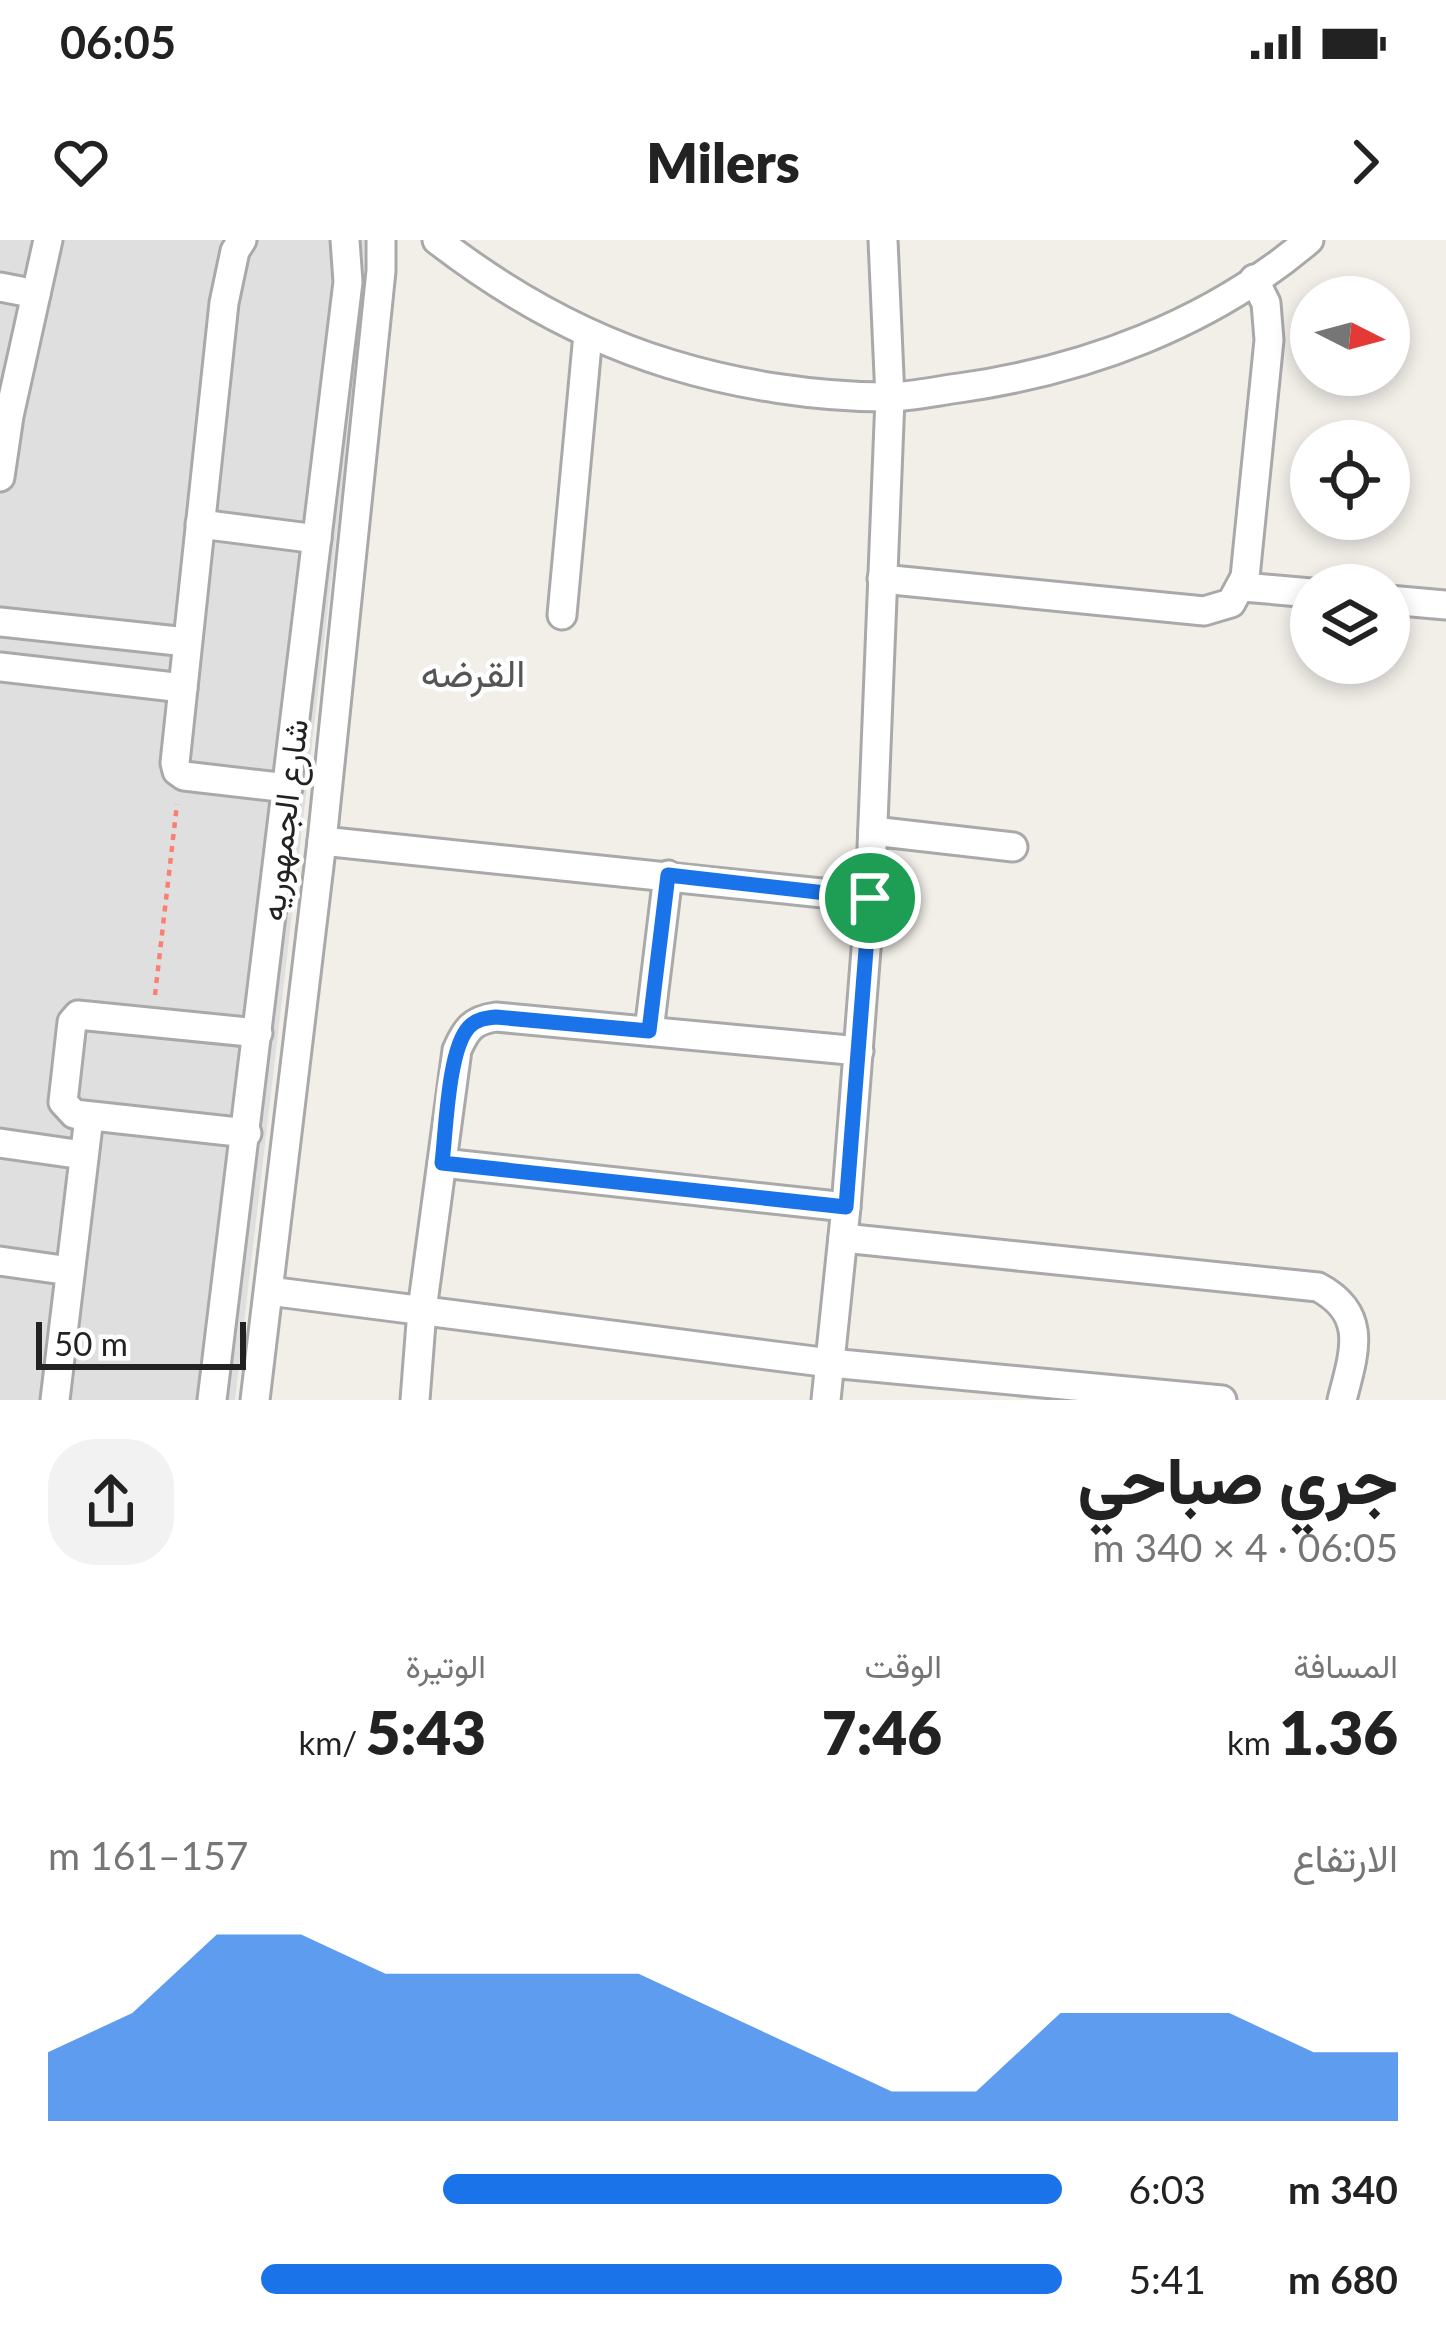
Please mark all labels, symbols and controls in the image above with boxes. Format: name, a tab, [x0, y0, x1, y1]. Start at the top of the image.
text: 06:05	[60, 15, 176, 69]
icon: heart	[48, 129, 114, 195]
icon: forward	[1332, 129, 1398, 195]
text: Milers	[646, 130, 800, 195]
north arrow	[1290, 276, 1410, 396]
map controls	[1290, 276, 1410, 684]
button: locate	[1290, 420, 1410, 540]
button: layers	[1290, 564, 1410, 684]
district label: القرضه	[421, 649, 525, 698]
street label: شارع الجمهوريه	[251, 717, 319, 924]
pin	[819, 847, 921, 949]
icon: arrive	[837, 865, 903, 931]
scale bar	[36, 1316, 246, 1369]
text: 50 m	[54, 1323, 128, 1363]
button: share	[48, 1439, 174, 1565]
text: جري صباحي	[1078, 1439, 1398, 1518]
text: 06:05 · 4 × 340 m	[1093, 1524, 1398, 1570]
text: الوتيرة	[405, 1645, 486, 1685]
text: الوقت	[864, 1645, 942, 1685]
text: المسافة	[1293, 1645, 1398, 1685]
text: 5:43	[366, 1696, 486, 1768]
text: 7:46	[822, 1696, 942, 1768]
text: 1.36	[1279, 1696, 1398, 1768]
text: /km	[298, 1722, 366, 1762]
text: km	[1227, 1722, 1279, 1762]
text: 157–161 m	[48, 1832, 248, 1878]
text: الارتفاع	[1292, 1834, 1398, 1880]
text: 6:03	[1128, 2166, 1206, 2212]
text: 340 m	[1288, 2166, 1398, 2212]
text: 5:41	[1128, 2256, 1206, 2302]
text: 680 m	[1288, 2256, 1398, 2302]

